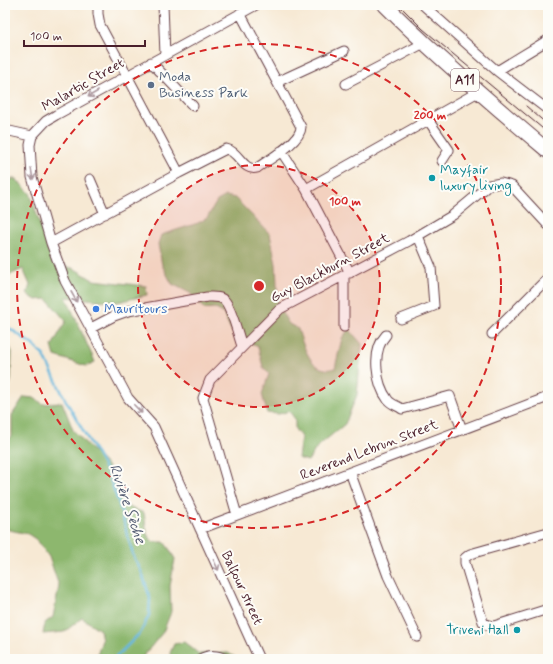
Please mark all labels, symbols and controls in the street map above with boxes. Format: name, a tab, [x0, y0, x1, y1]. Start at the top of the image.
scale bar	[24, 22, 145, 48]
text: 100 m	[30, 29, 62, 45]
street label: Malartic Street	[38, 54, 128, 116]
place label: Moda Business Park	[159, 68, 248, 102]
road number: A11	[451, 69, 479, 91]
marker: Moda Business Park	[146, 80, 156, 90]
one-way arrow	[87, 91, 99, 99]
text: 200 m	[414, 108, 447, 124]
place label: Mayfair luxury living	[440, 161, 512, 196]
one-way arrow	[28, 168, 36, 181]
marker: Mayfair luxury living	[427, 173, 437, 183]
text: 100 m	[329, 194, 362, 210]
street label: Guy Blackburn Street	[267, 229, 393, 307]
centre of rings	[252, 279, 266, 293]
one-way arrow	[70, 291, 78, 303]
place label: Mauritours	[104, 300, 167, 318]
marker: Mauritours	[91, 304, 101, 314]
one-way arrow	[134, 404, 143, 414]
street label: Reverend Lebrun Street	[298, 415, 441, 485]
water label: Rivière Sèche	[104, 461, 150, 547]
street label: Balfour street	[215, 548, 267, 629]
one-way arrow	[213, 558, 220, 570]
place label: Triveni Hall	[446, 621, 509, 639]
marker: Triveni Hall	[512, 625, 522, 635]

